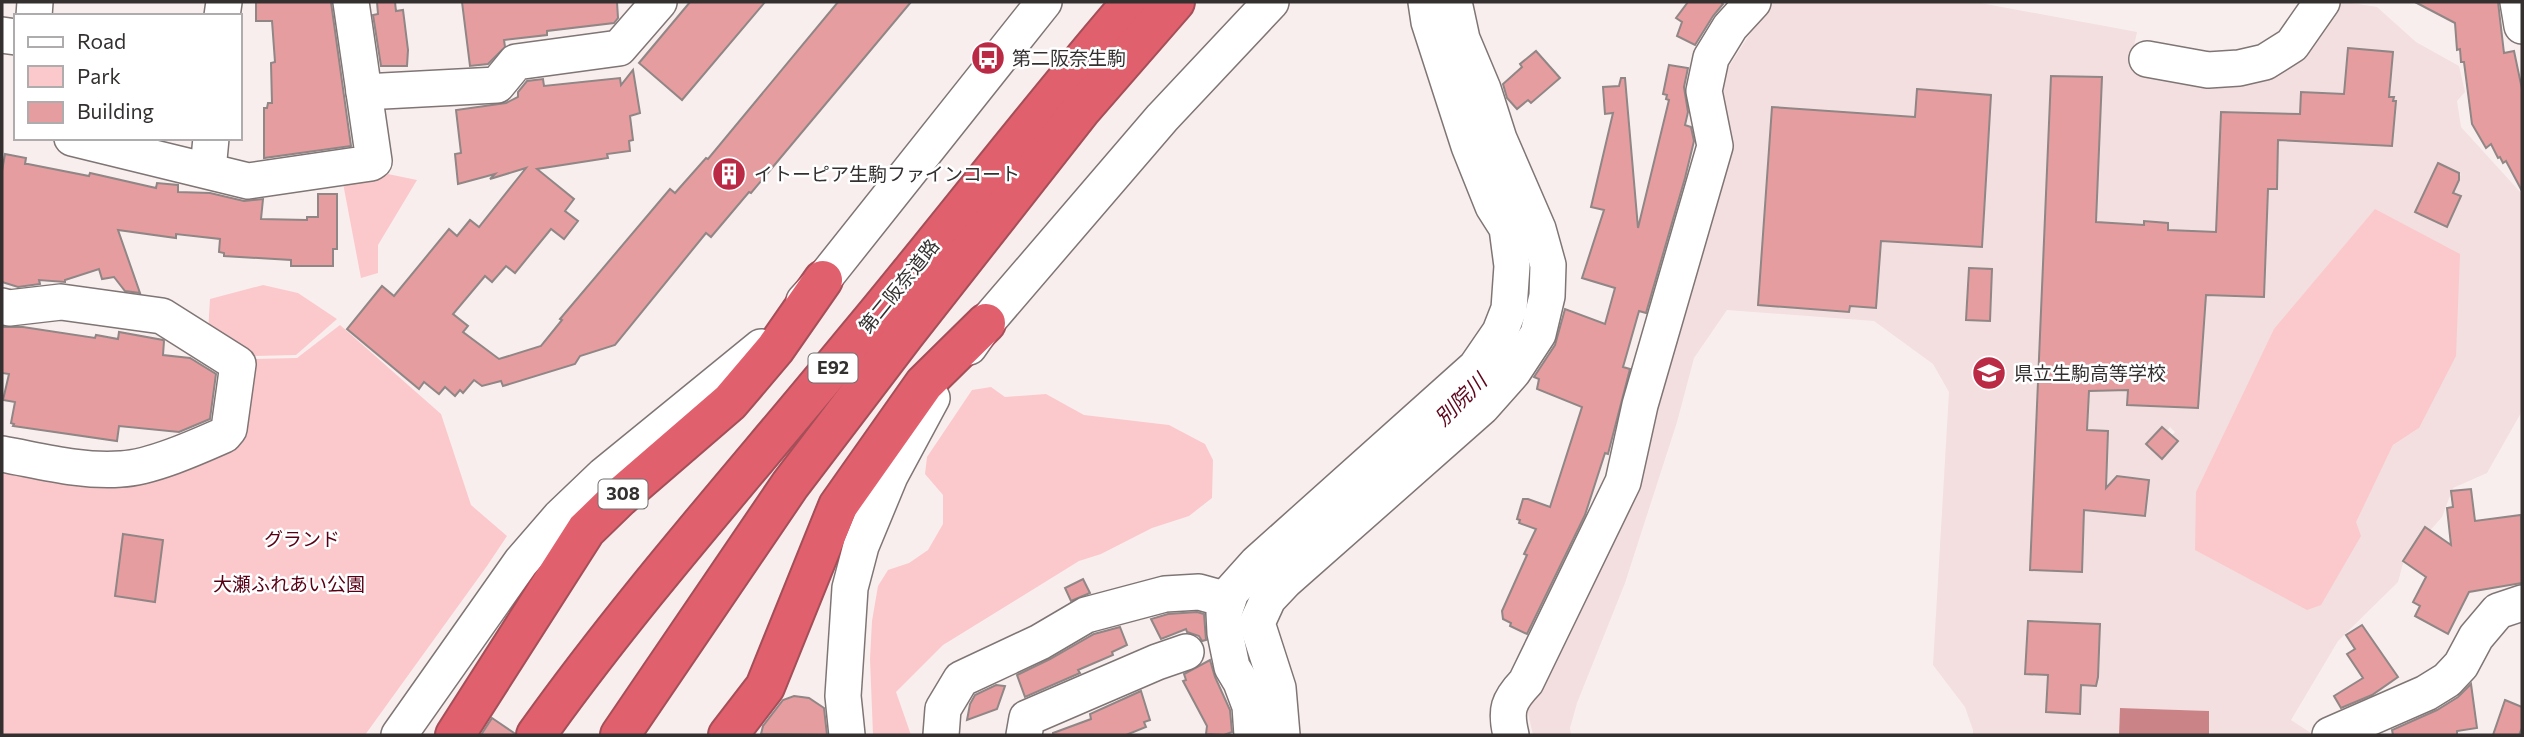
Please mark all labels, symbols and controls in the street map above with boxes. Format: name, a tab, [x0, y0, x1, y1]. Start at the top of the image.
legend	[14, 14, 242, 140]
text: Road	[77, 28, 126, 53]
bus stop icon: 第二阪奈生駒	[969, 39, 1007, 77]
place label: 第二阪奈生駒	[1012, 46, 1126, 69]
text: Park	[77, 63, 121, 88]
text: Building	[77, 98, 154, 123]
building icon: イトーピア生駒ファインコート	[710, 155, 748, 193]
place label: イトーピア生駒ファインコート	[754, 162, 1020, 185]
street label: 第二阪奈道路	[854, 234, 943, 337]
road number: E92	[808, 354, 858, 382]
school or university icon: 県立生駒高等学校	[1970, 354, 2008, 392]
place label: 県立生駒高等学校	[2014, 361, 2166, 384]
water label: 別院川	[1429, 366, 1492, 430]
road number: 308	[598, 480, 648, 508]
park label: グランド	[264, 527, 340, 550]
park label: 大瀬ふれあい公園	[213, 572, 365, 595]

